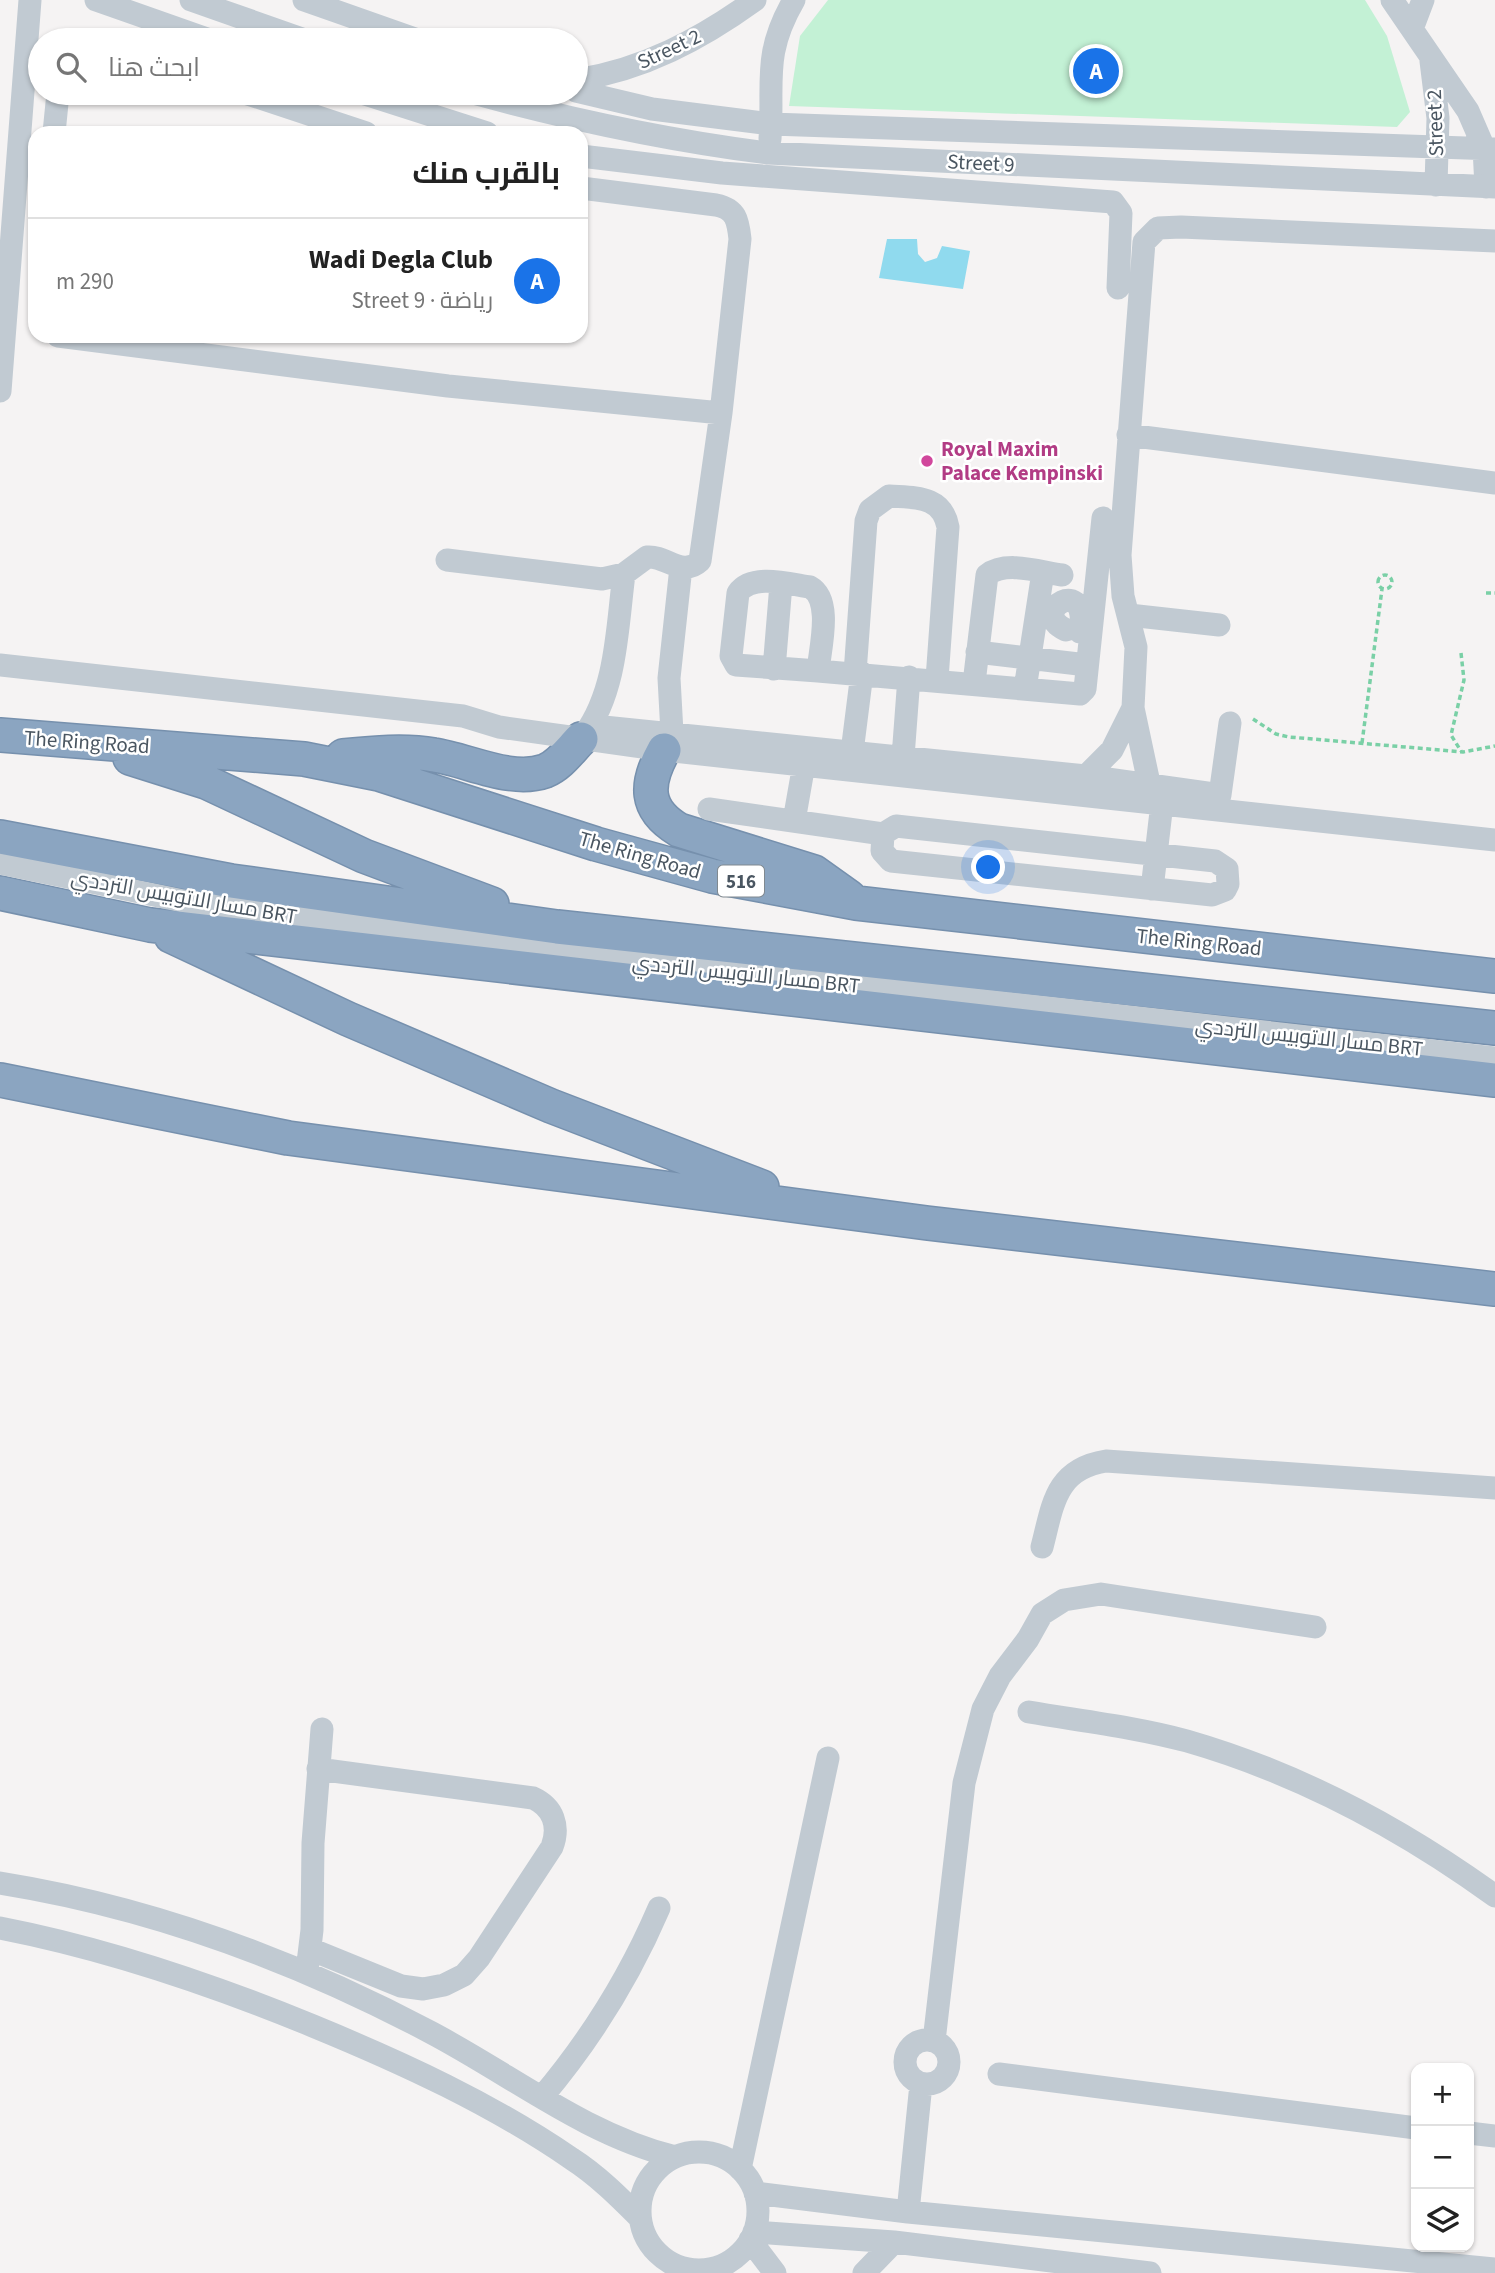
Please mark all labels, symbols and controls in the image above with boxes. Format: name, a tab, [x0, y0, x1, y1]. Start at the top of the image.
street label: Street 2	[632, 21, 706, 77]
search box	[28, 28, 588, 105]
pin: A	[1073, 45, 1119, 97]
icon: search	[52, 48, 90, 86]
text: ابحث هنا	[108, 49, 200, 86]
street label: Street 2	[1419, 89, 1451, 157]
street label: Street 9	[947, 146, 1015, 180]
text: بالقرب منك	[412, 152, 560, 195]
text: Wadi Degla Club	[309, 241, 493, 278]
text: 290 m	[56, 265, 114, 298]
text: A	[530, 265, 544, 298]
text: رياضة · Street 9	[351, 284, 493, 317]
place label: Royal Maxim Palace Kempinski	[941, 434, 1103, 488]
marker: Royal Maxim Palace Kempinski	[919, 453, 935, 469]
street label: The Ring Road	[23, 723, 151, 761]
street label: The Ring Road	[575, 823, 705, 887]
your location	[971, 850, 1005, 884]
street label: مسار الاتوبيس الترددي BRT	[68, 862, 299, 933]
road number: 516	[718, 866, 764, 897]
street label: The Ring Road	[1135, 921, 1263, 963]
street label: مسار الاتوبيس الترددي BRT	[630, 947, 861, 1002]
street label: مسار الاتوبيس الترددي BRT	[1193, 1010, 1424, 1065]
map controls	[1411, 2063, 1474, 2252]
button: +	[1411, 2063, 1474, 2126]
button: −	[1411, 2126, 1474, 2189]
button: layers	[1411, 2189, 1474, 2252]

